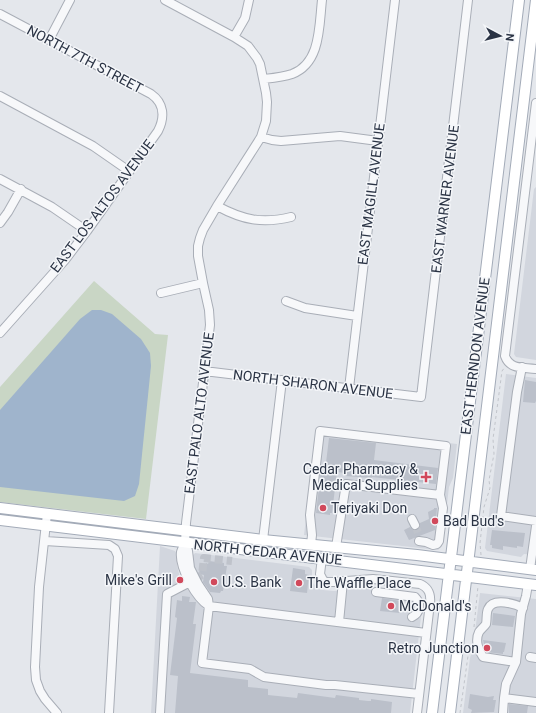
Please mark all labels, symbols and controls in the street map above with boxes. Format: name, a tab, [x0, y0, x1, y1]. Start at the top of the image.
north arrow	[480, 16, 520, 56]
street label: NORTH 7TH STREET	[24, 22, 146, 97]
text: N	[502, 33, 516, 42]
street label: EAST MAGILL AVENUE	[354, 122, 388, 266]
street label: EAST WARNER AVENUE	[428, 124, 462, 274]
street label: EAST LOS ALTOS AVENUE	[47, 136, 157, 276]
street label: EAST HERNDON AVENUE	[457, 276, 493, 436]
street label: EAST PALO ALTO AVENUE	[181, 331, 217, 495]
street label: NORTH SHARON AVENUE	[232, 366, 394, 402]
place label: Cedar Pharmacy & Medical Supplies	[303, 461, 418, 493]
marker: Cedar Pharmacy & Medical Supplies	[421, 472, 431, 482]
place label: Teriyaki Don	[331, 500, 407, 516]
marker: Teriyaki Don	[318, 503, 328, 513]
place label: Bad Bud's	[443, 513, 504, 529]
marker: Bad Bud's	[430, 516, 440, 526]
street label: NORTH CEDAR AVENUE	[193, 536, 343, 568]
place label: Mike's Grill	[105, 572, 172, 588]
place label: U.S. Bank	[222, 574, 282, 590]
marker: Mike's Grill	[175, 575, 185, 585]
place label: The Waffle Place	[307, 575, 411, 591]
marker: U.S. Bank	[209, 577, 219, 587]
marker: The Waffle Place	[294, 578, 304, 588]
place label: McDonald's	[399, 598, 472, 614]
marker: McDonald's	[386, 601, 396, 611]
place label: Retro Junction	[388, 640, 479, 656]
marker: Retro Junction	[482, 643, 492, 653]

